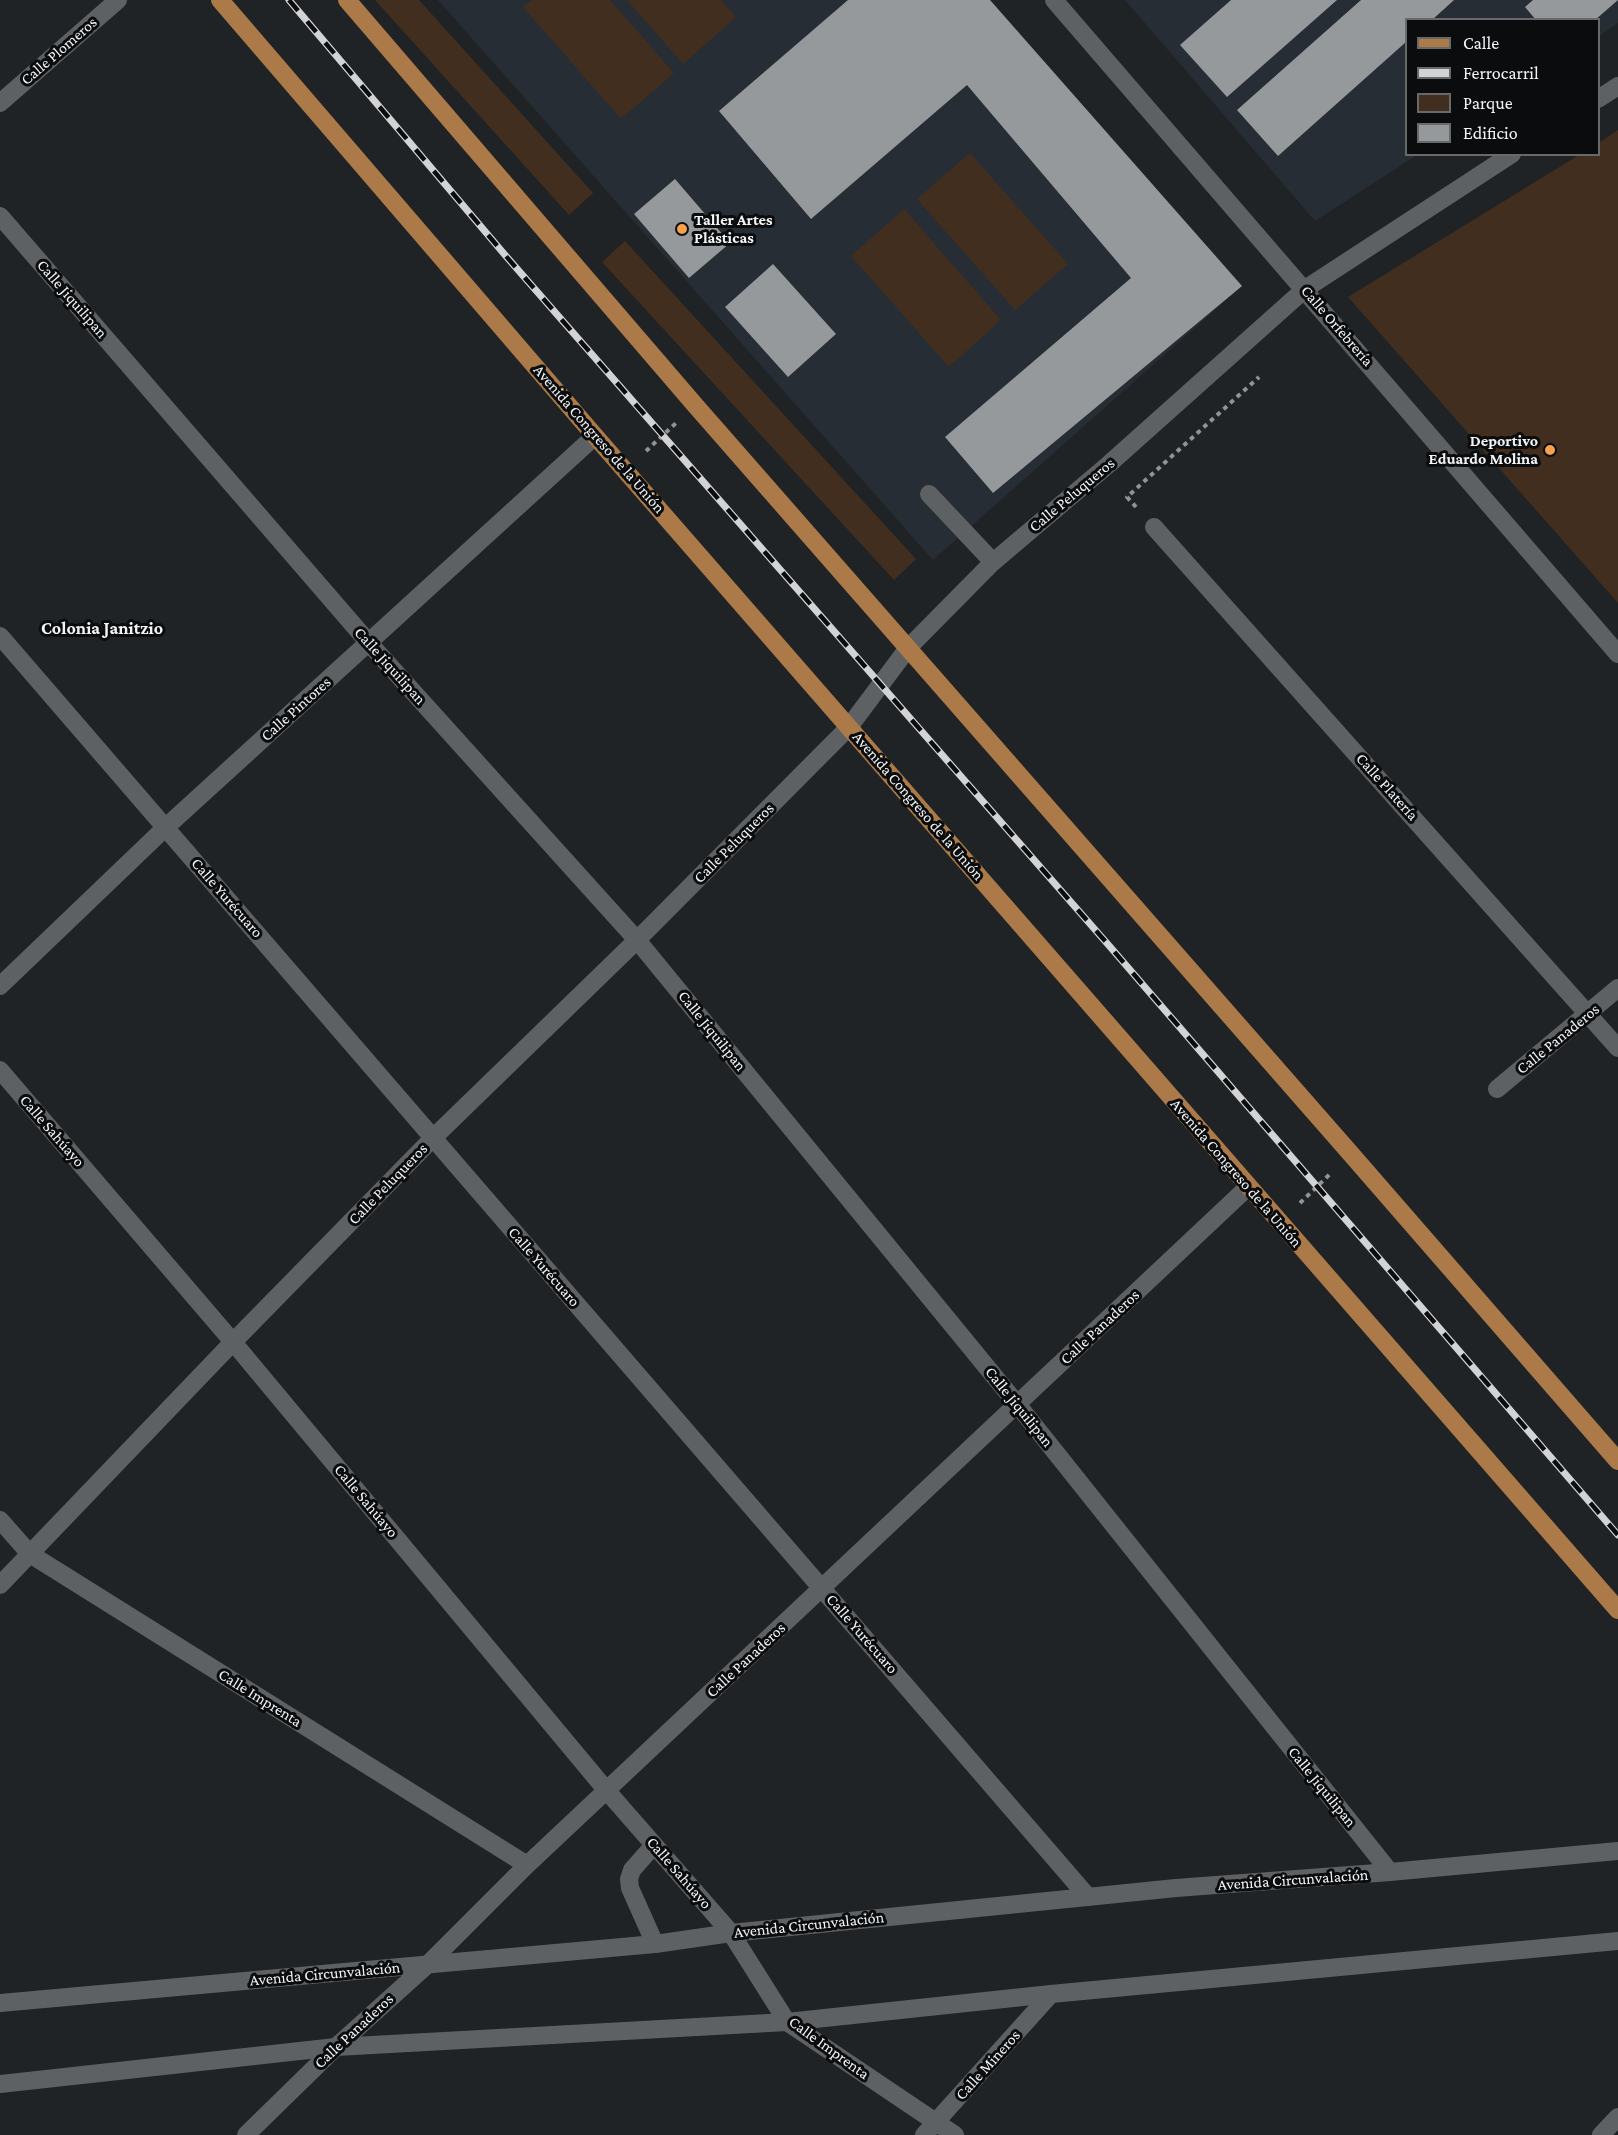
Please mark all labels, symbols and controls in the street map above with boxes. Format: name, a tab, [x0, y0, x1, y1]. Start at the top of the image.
street label: Calle Plomeros	[17, 13, 101, 89]
legend	[1405, 18, 1600, 156]
text: Calle	[1463, 33, 1499, 53]
text: Ferrocarril	[1463, 63, 1539, 83]
text: Parque	[1463, 93, 1513, 113]
text: Edificio	[1463, 123, 1518, 143]
place label: Taller Artes Plásticas	[694, 210, 773, 248]
marker: Taller Artes Plásticas	[675, 222, 689, 236]
street label: Calle Jiquilipan	[33, 256, 111, 342]
street label: Calle Orfebrería	[1297, 282, 1377, 370]
street label: Avenida Congreso de la Unión	[529, 361, 669, 517]
place label: Deportivo Eduardo Molina	[1429, 431, 1538, 469]
marker: Deportivo Eduardo Molina	[1543, 443, 1557, 457]
street label: Calle Peluqueros	[1025, 454, 1119, 536]
district label: Colonia Janitzio	[41, 617, 163, 639]
street label: Calle Jiquilipan	[350, 623, 430, 709]
street label: Calle Pintores	[257, 672, 335, 746]
street label: Avenida Congreso de la Unión	[848, 728, 988, 884]
street label: Calle Platería	[1352, 749, 1422, 825]
street label: Calle Peluqueros	[690, 799, 778, 887]
street label: Calle Yurécuaro	[187, 854, 267, 942]
street label: Calle Jiquilipan	[674, 987, 750, 1075]
street label: Calle Panaderos	[1513, 1000, 1603, 1078]
street label: Calle Sahúayo	[15, 1091, 89, 1171]
street label: Avenida Congreso de la Unión	[1166, 1095, 1306, 1251]
street label: Calle Peluqueros	[344, 1139, 432, 1229]
street label: Calle Yurécuaro	[504, 1223, 584, 1311]
street label: Calle Panaderos	[1056, 1285, 1144, 1369]
street label: Calle Jiquilipan	[981, 1363, 1057, 1451]
street label: Calle Sahúayo	[330, 1460, 402, 1542]
street label: Calle Yurécuaro	[822, 1590, 902, 1678]
street label: Calle Panaderos	[702, 1618, 790, 1702]
street label: Calle Imprenta	[215, 1665, 305, 1731]
street label: Calle Jiquilipan	[1284, 1743, 1360, 1831]
street label: Calle Sahúayo	[642, 1833, 716, 1913]
street label: Avenida Circunvalación	[1217, 1865, 1369, 1895]
street label: Avenida Circunvalación	[733, 1908, 885, 1942]
street label: Avenida Circunvalación	[249, 1958, 401, 1990]
street label: Calle Panaderos	[310, 1989, 398, 2073]
street label: Calle Imprenta	[785, 2012, 873, 2084]
street label: Calle Mineros	[951, 2026, 1025, 2104]

